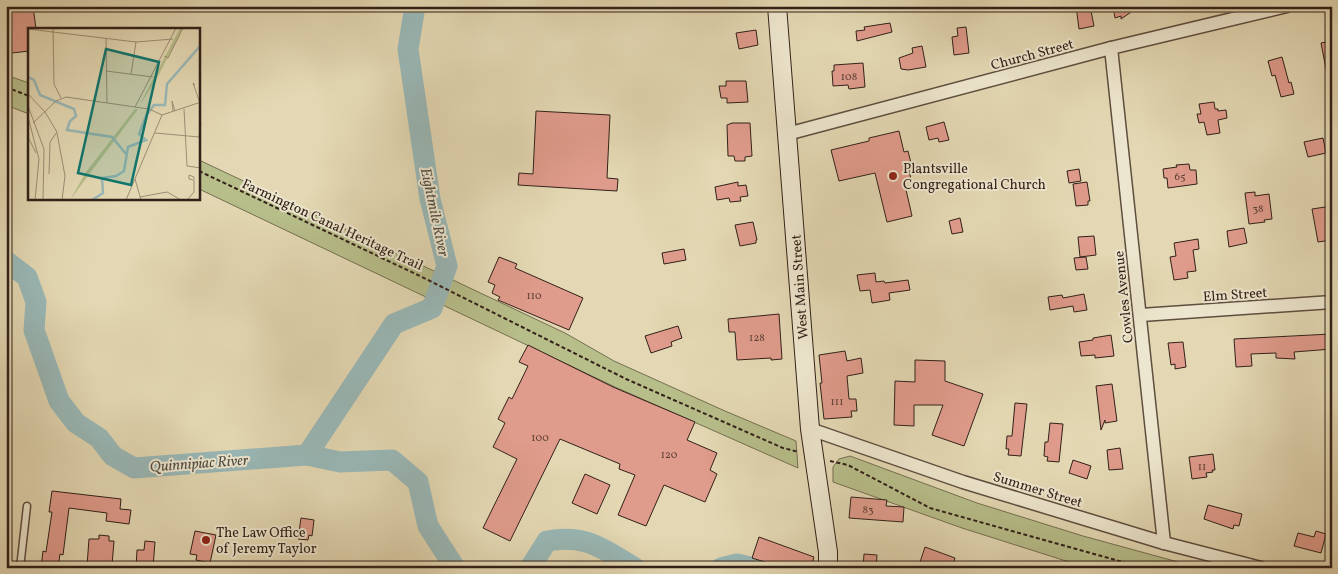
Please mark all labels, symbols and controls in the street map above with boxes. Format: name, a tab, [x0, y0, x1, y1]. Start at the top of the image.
inset map	[28, 28, 200, 200]
street label: Church Street	[989, 35, 1076, 76]
house number: 108	[841, 70, 858, 85]
place label: Plantsville Congregational Church	[903, 160, 1046, 195]
water label: Eightmile River	[414, 166, 453, 259]
marker: Plantsville Congregational Church	[887, 170, 899, 182]
house number: 65	[1175, 170, 1185, 185]
street label: Farmington Canal Heritage Trail	[239, 175, 426, 276]
house number: 38	[1252, 202, 1264, 217]
street label: West Main Street	[787, 234, 814, 340]
street label: Cowles Avenue	[1110, 249, 1139, 344]
street label: Elm Street	[1202, 284, 1268, 307]
house number: 110	[526, 289, 542, 304]
house number: 128	[749, 331, 765, 346]
house number: 111	[831, 395, 843, 410]
house number: 100	[531, 431, 549, 446]
house number: 120	[661, 448, 678, 463]
water label: Quinnipiac River	[149, 451, 249, 478]
house number: 11	[1198, 460, 1206, 475]
street label: Summer Street	[991, 468, 1085, 513]
house number: 83	[862, 503, 874, 518]
place label: The Law Office of Jeremy Taylor	[216, 524, 317, 559]
marker: The Law Office of Jeremy Taylor	[200, 534, 212, 546]

